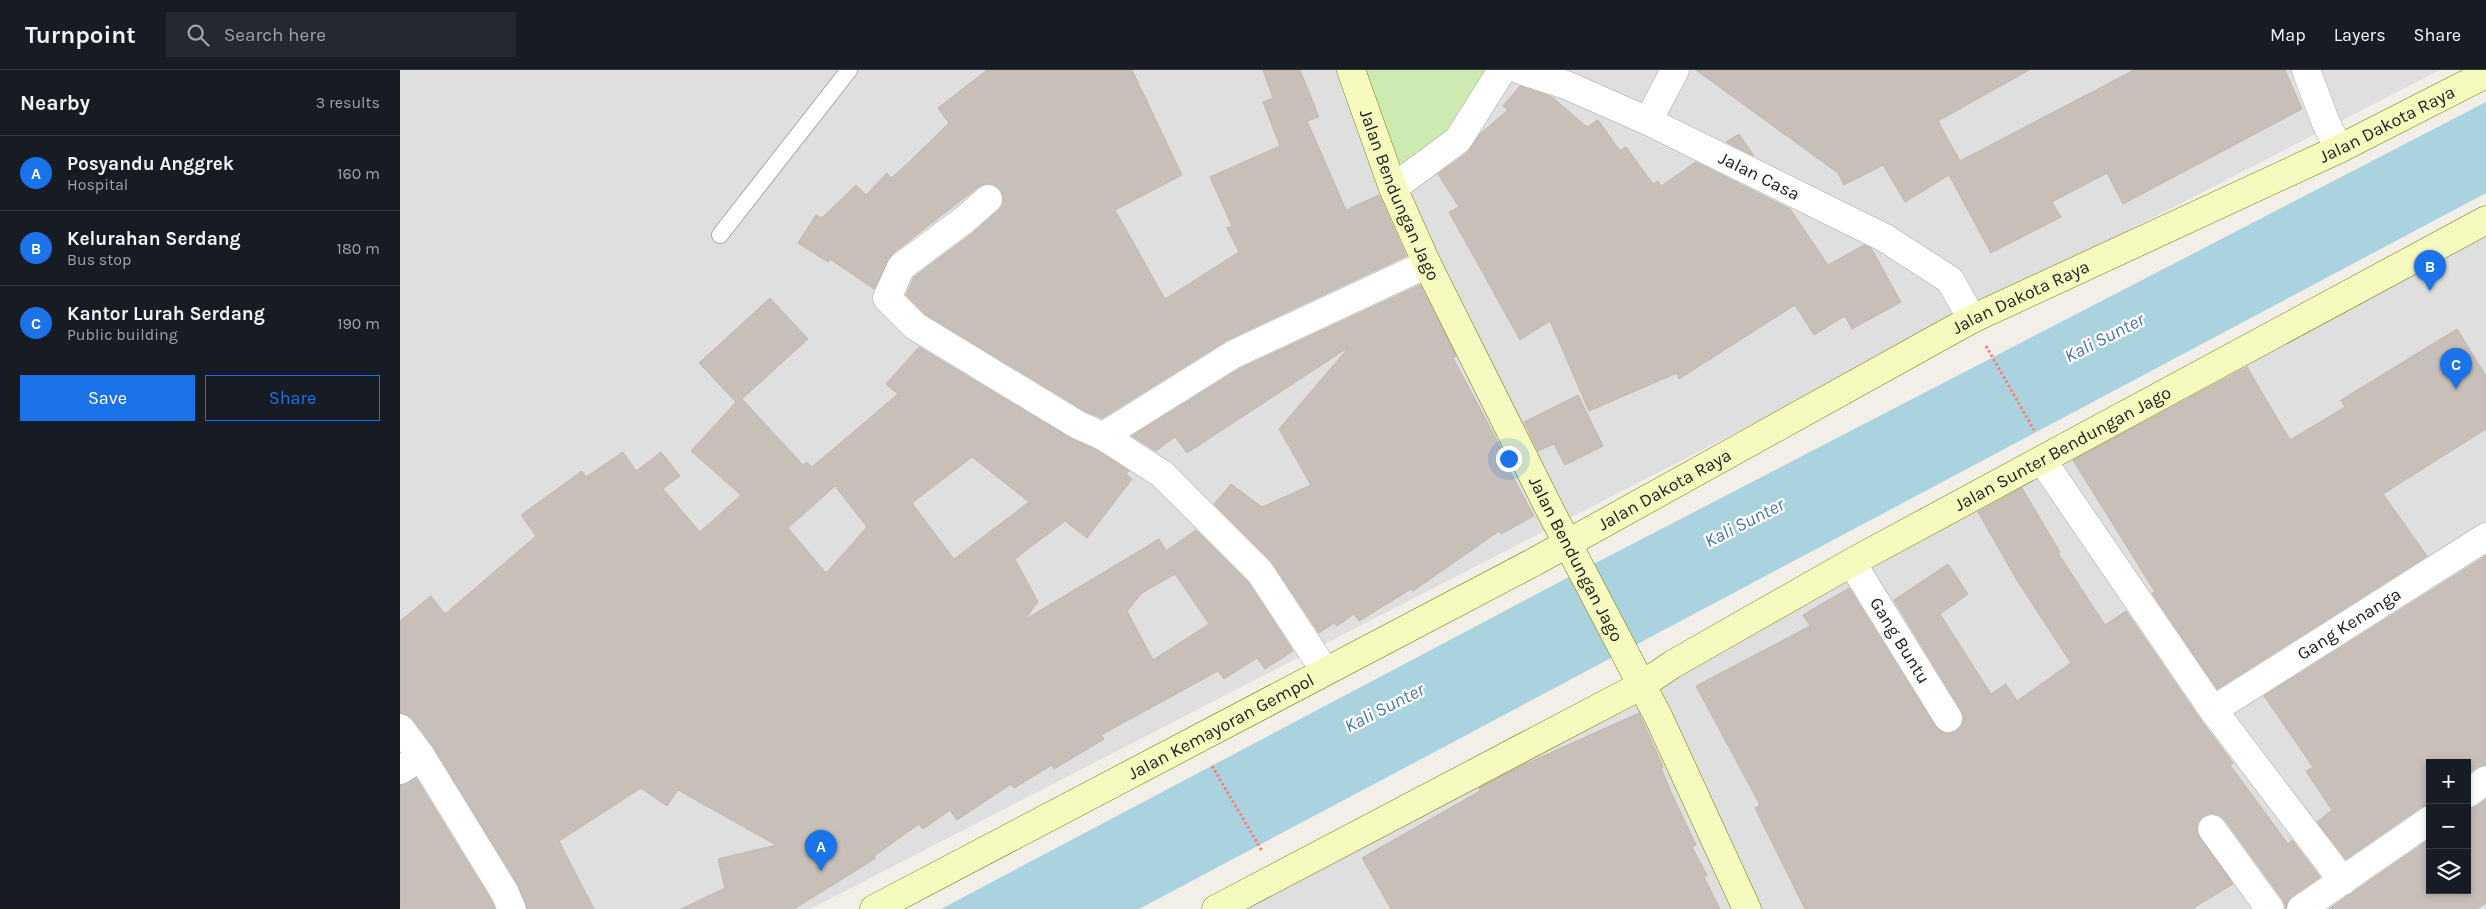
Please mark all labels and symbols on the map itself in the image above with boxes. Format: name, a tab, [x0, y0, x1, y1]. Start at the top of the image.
street label: Jalan Dakota Raya	[2316, 81, 2459, 168]
street label: Jalan Bendungan Jago	[1355, 106, 1445, 284]
street label: Jalan Casa	[1715, 147, 1803, 205]
pin: B	[2414, 250, 2446, 291]
street label: Jalan Dakota Raya	[1948, 255, 2093, 339]
water label: Kali Sunter	[2061, 308, 2149, 367]
pin: C	[2440, 348, 2472, 389]
street label: Jalan Sunter Bendungan Jago	[1950, 381, 2175, 516]
street label: Jalan Dakota Raya	[1594, 444, 1735, 535]
your location	[1496, 446, 1522, 472]
street label: Jalan Bendungan Jago	[1524, 473, 1628, 646]
water label: Kali Sunter	[1701, 493, 1789, 552]
street label: Gang Kenanga	[2293, 583, 2405, 665]
street label: Gang Buntu	[1865, 593, 1935, 688]
street label: Jalan Kemayoran Gempol	[1124, 669, 1318, 785]
water label: Kali Sunter	[1341, 678, 1429, 737]
pin: A	[805, 830, 837, 871]

